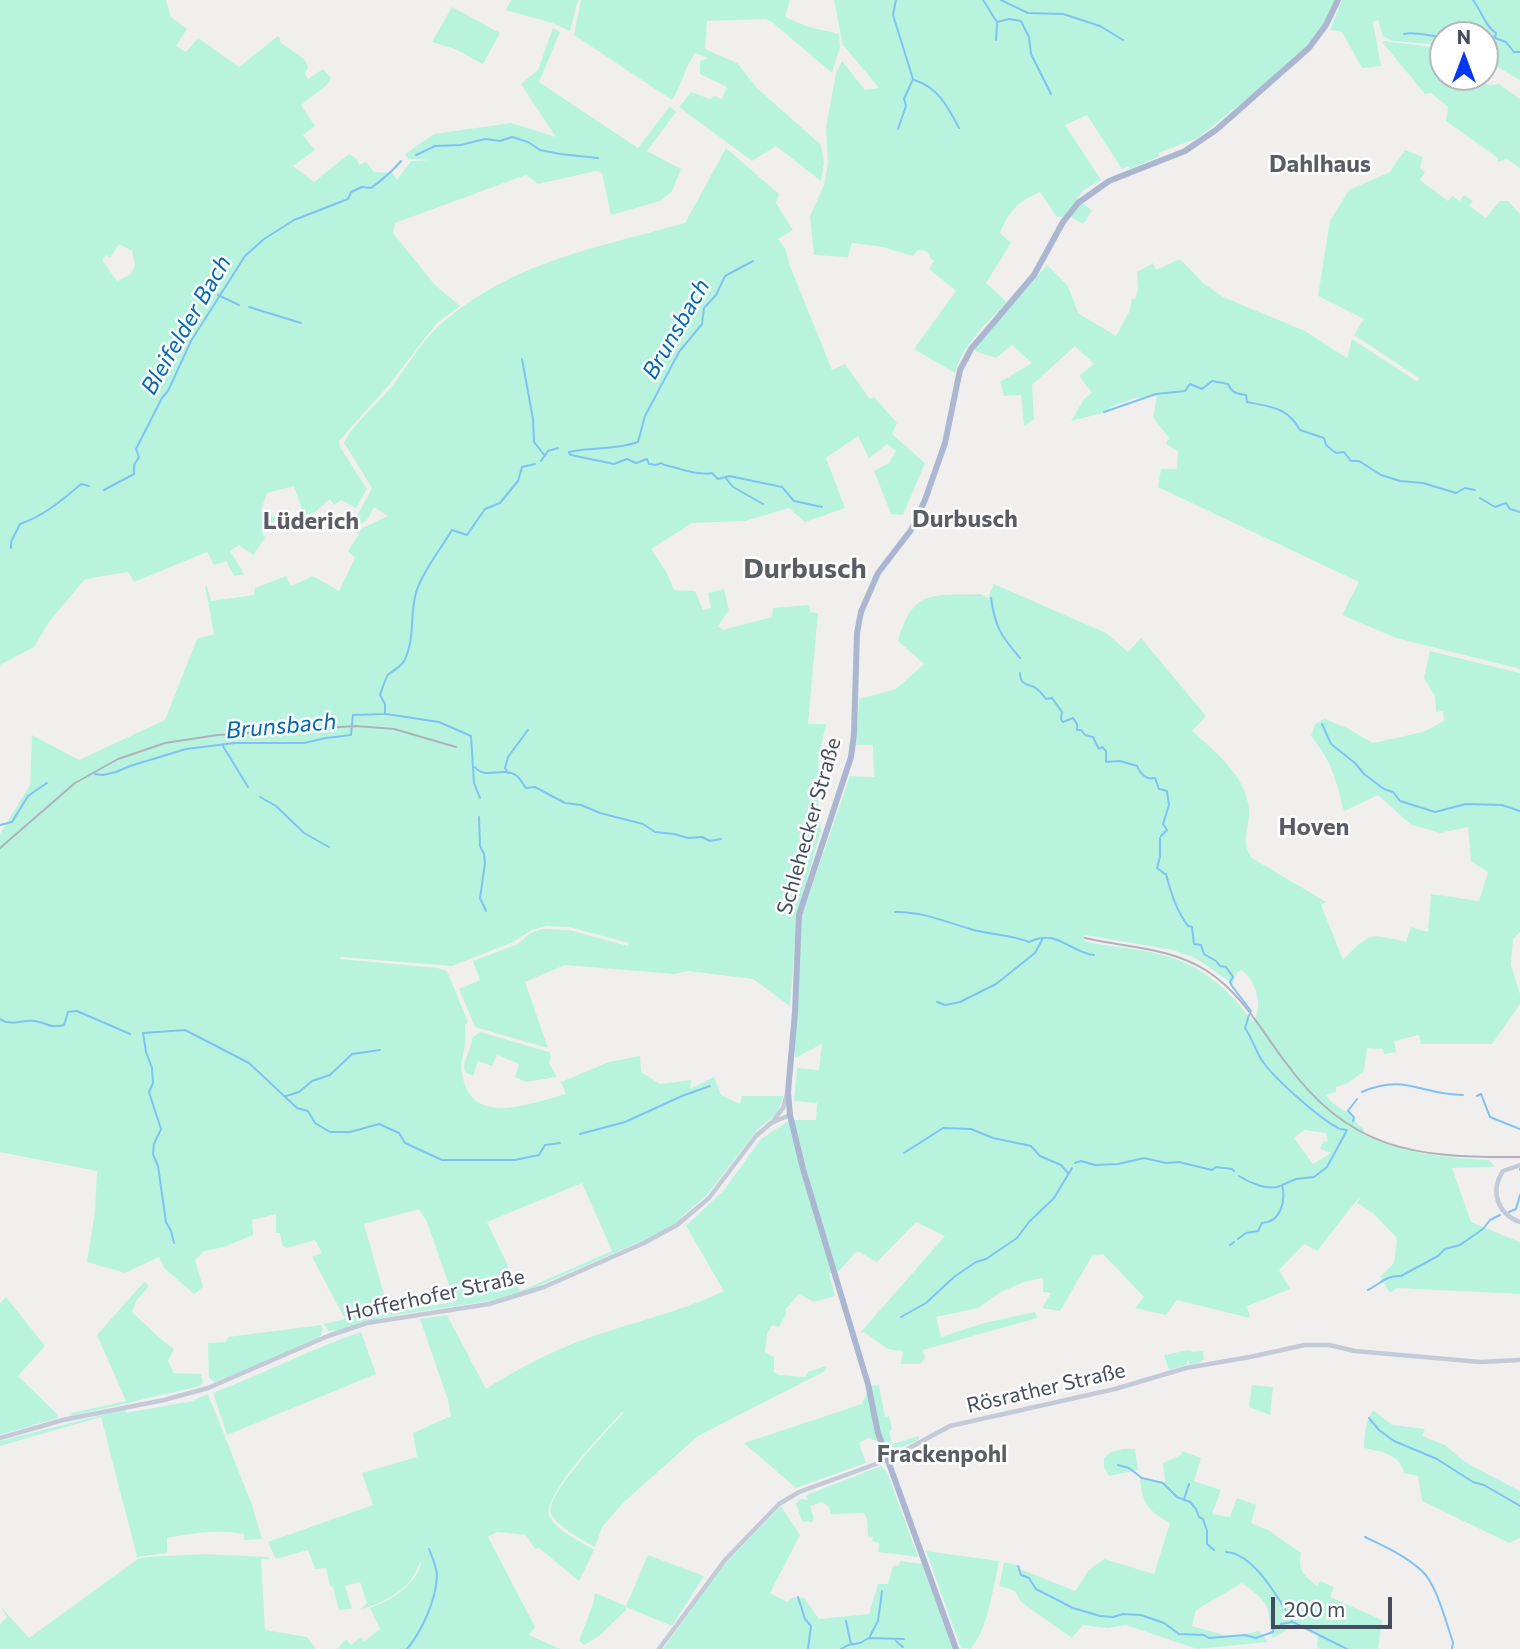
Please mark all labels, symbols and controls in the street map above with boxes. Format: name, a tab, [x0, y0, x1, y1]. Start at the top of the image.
north arrow	[1429, 21, 1499, 91]
text: N	[1457, 25, 1471, 48]
district label: Dahlhaus	[1269, 150, 1371, 178]
water label: Bleifelder Bach	[135, 251, 237, 399]
water label: Brunsbach	[636, 274, 716, 384]
district label: Durbusch	[912, 505, 1018, 533]
district label: Lüderich	[263, 507, 359, 535]
district label: Durbusch	[743, 552, 867, 586]
water label: Brunsbach	[225, 707, 337, 745]
street label: Schlehecker Straße	[772, 735, 846, 917]
district label: Hoven	[1279, 813, 1349, 841]
street label: Hofferhofer Straße	[343, 1264, 527, 1326]
street label: Rösrather Straße	[964, 1357, 1128, 1419]
district label: Frackenpohl	[877, 1440, 1007, 1468]
scale bar	[1275, 1582, 1396, 1626]
text: 200 m	[1284, 1596, 1345, 1621]

